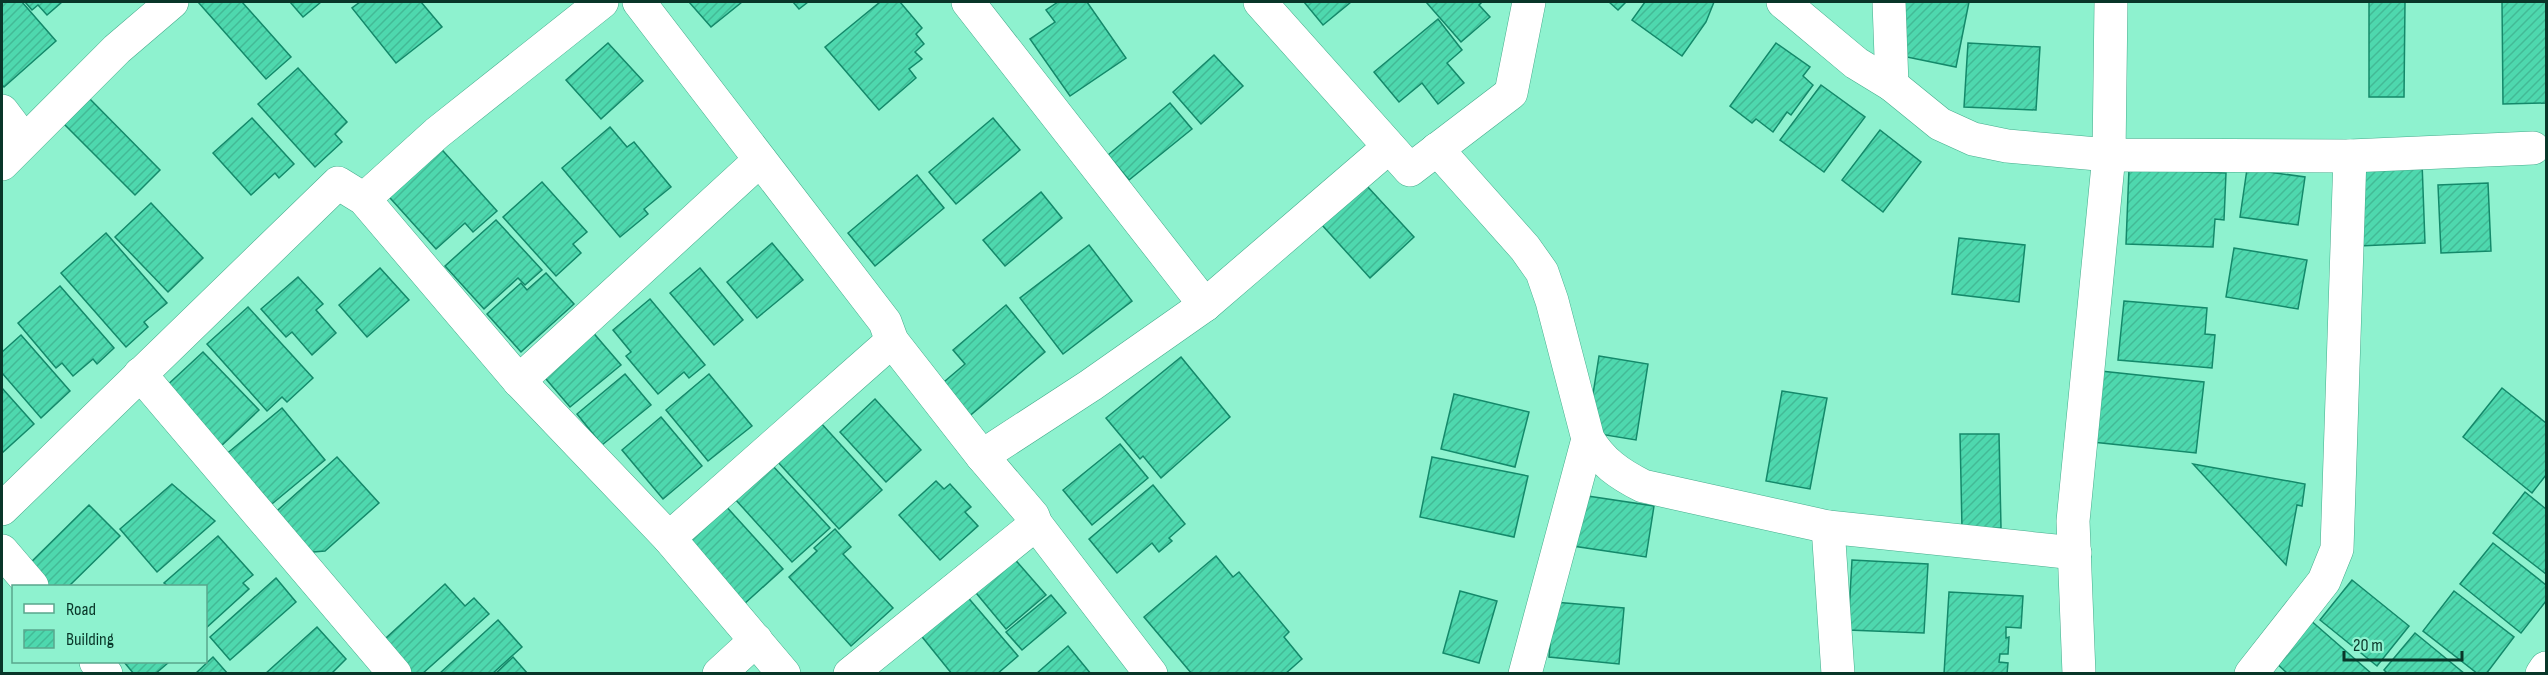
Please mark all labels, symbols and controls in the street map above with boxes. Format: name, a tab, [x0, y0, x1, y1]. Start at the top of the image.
legend	[12, 585, 207, 663]
text: Road	[66, 599, 96, 620]
scale bar	[2344, 624, 2462, 662]
text: Building	[66, 629, 114, 650]
text: 20 m	[2353, 635, 2383, 656]

